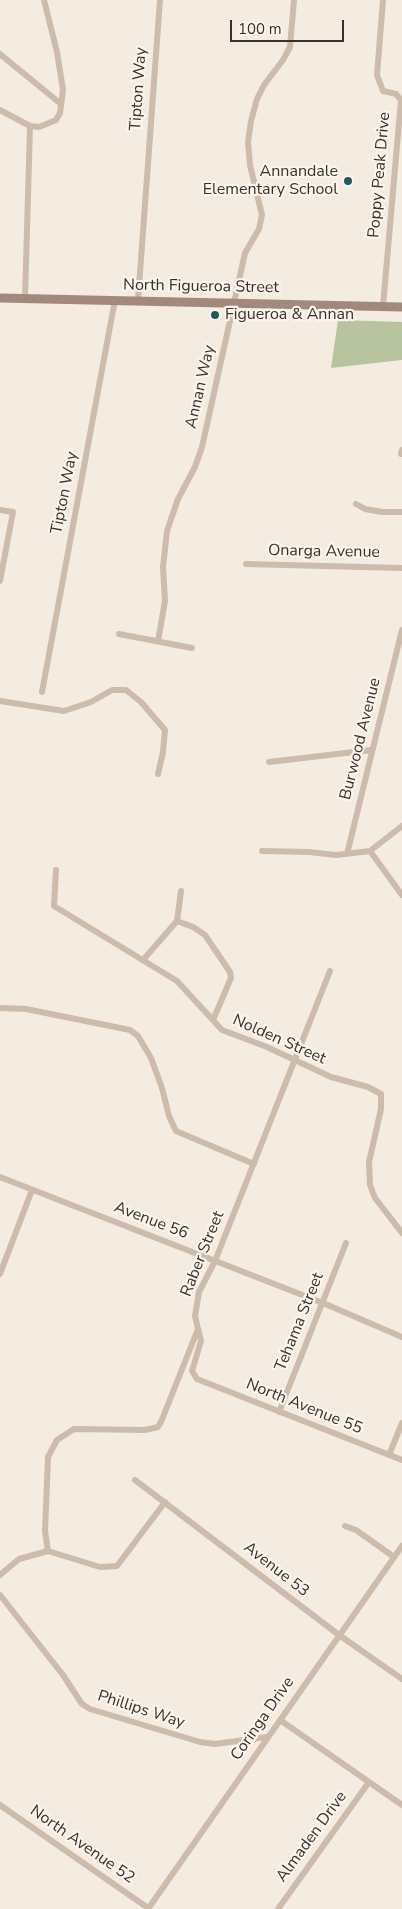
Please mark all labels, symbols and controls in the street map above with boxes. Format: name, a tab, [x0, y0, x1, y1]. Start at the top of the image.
scale bar	[232, 10, 346, 42]
text: 100 m	[238, 19, 282, 39]
street label: Tipton Way	[127, 47, 151, 131]
street label: Poppy Peak Drive	[365, 111, 395, 239]
place label: Annandale Elementary School	[203, 162, 338, 200]
marker: Annandale Elementary School	[342, 175, 354, 187]
street label: North Figueroa Street	[123, 276, 279, 298]
place label: Figueroa & Annan	[225, 305, 354, 325]
marker: Figueroa & Annan	[209, 309, 221, 321]
street label: Annan Way	[182, 344, 220, 430]
street label: Tipton Way	[48, 450, 82, 536]
street label: Onarga Avenue	[268, 541, 380, 563]
street label: Burwood Avenue	[337, 676, 385, 802]
street label: Nolden Street	[229, 1011, 329, 1069]
street label: Avenue 56	[111, 1198, 191, 1244]
street label: Raber Street	[177, 1208, 229, 1300]
street label: Tehama Street	[272, 1270, 328, 1374]
street label: North Avenue 55	[243, 1375, 365, 1439]
street label: Avenue 53	[239, 1538, 313, 1602]
street label: Coringa Drive	[227, 1674, 299, 1764]
street label: Phillips Way	[95, 1687, 187, 1733]
street label: Almaden Drive	[273, 1788, 351, 1886]
street label: North Avenue 52	[26, 1802, 138, 1888]

